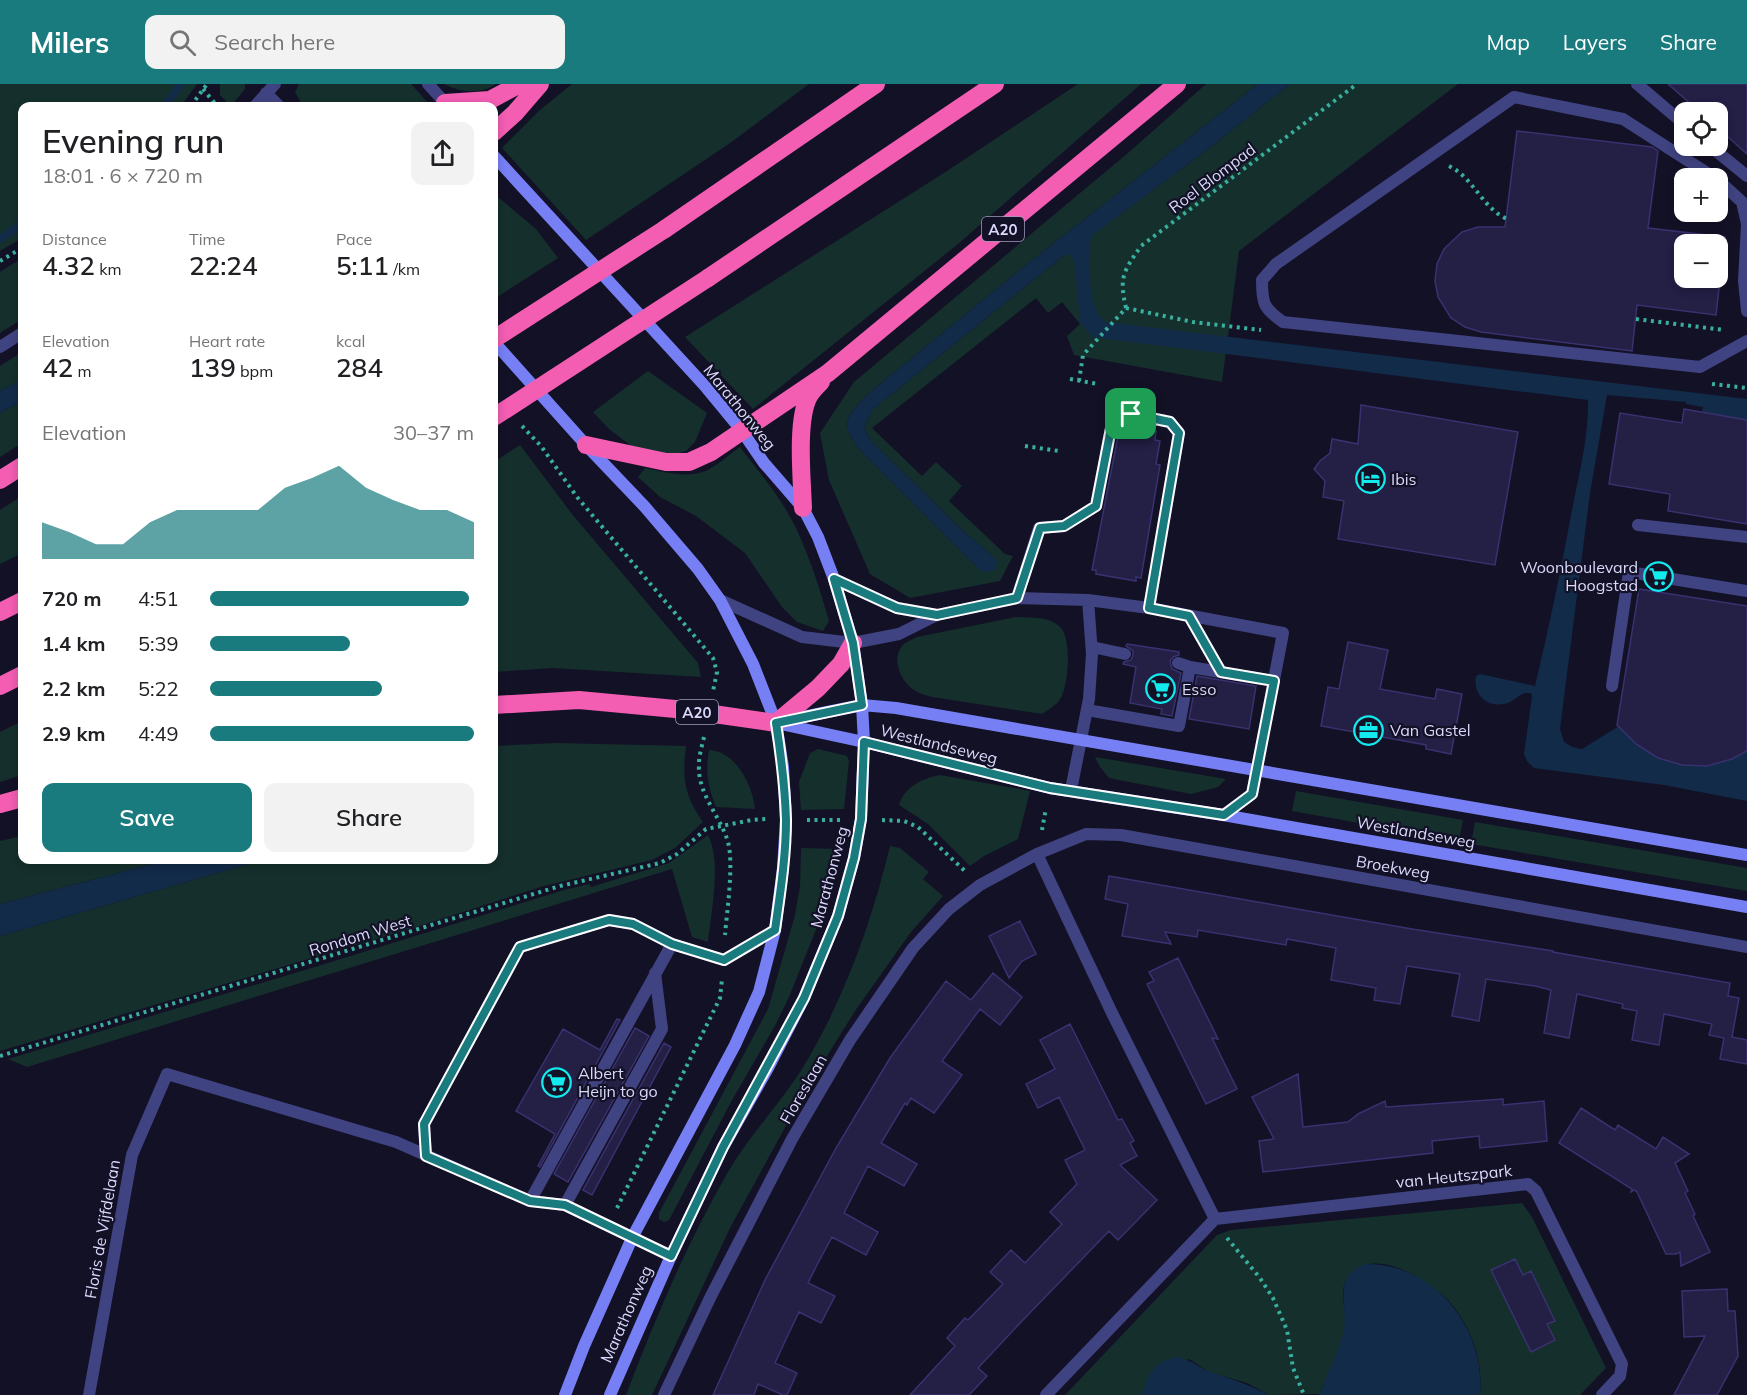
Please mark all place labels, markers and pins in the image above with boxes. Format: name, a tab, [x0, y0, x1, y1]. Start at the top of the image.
pin	[1105, 388, 1156, 439]
hotel icon: Ibis	[1354, 463, 1386, 495]
place label: Ibis	[1391, 469, 1417, 489]
place label: Woonboulevard Hoogstad	[1520, 557, 1638, 595]
supermarket icon: Woonboulevard Hoogstad	[1643, 560, 1675, 592]
supermarket icon: Esso	[1145, 673, 1177, 705]
place label: Esso	[1182, 679, 1216, 699]
office icon: Van Gastel	[1353, 714, 1385, 746]
place label: Van Gastel	[1390, 720, 1471, 740]
place label: Albert Heijn to go	[578, 1063, 658, 1101]
supermarket icon: Albert Heijn to go	[541, 1066, 573, 1098]

